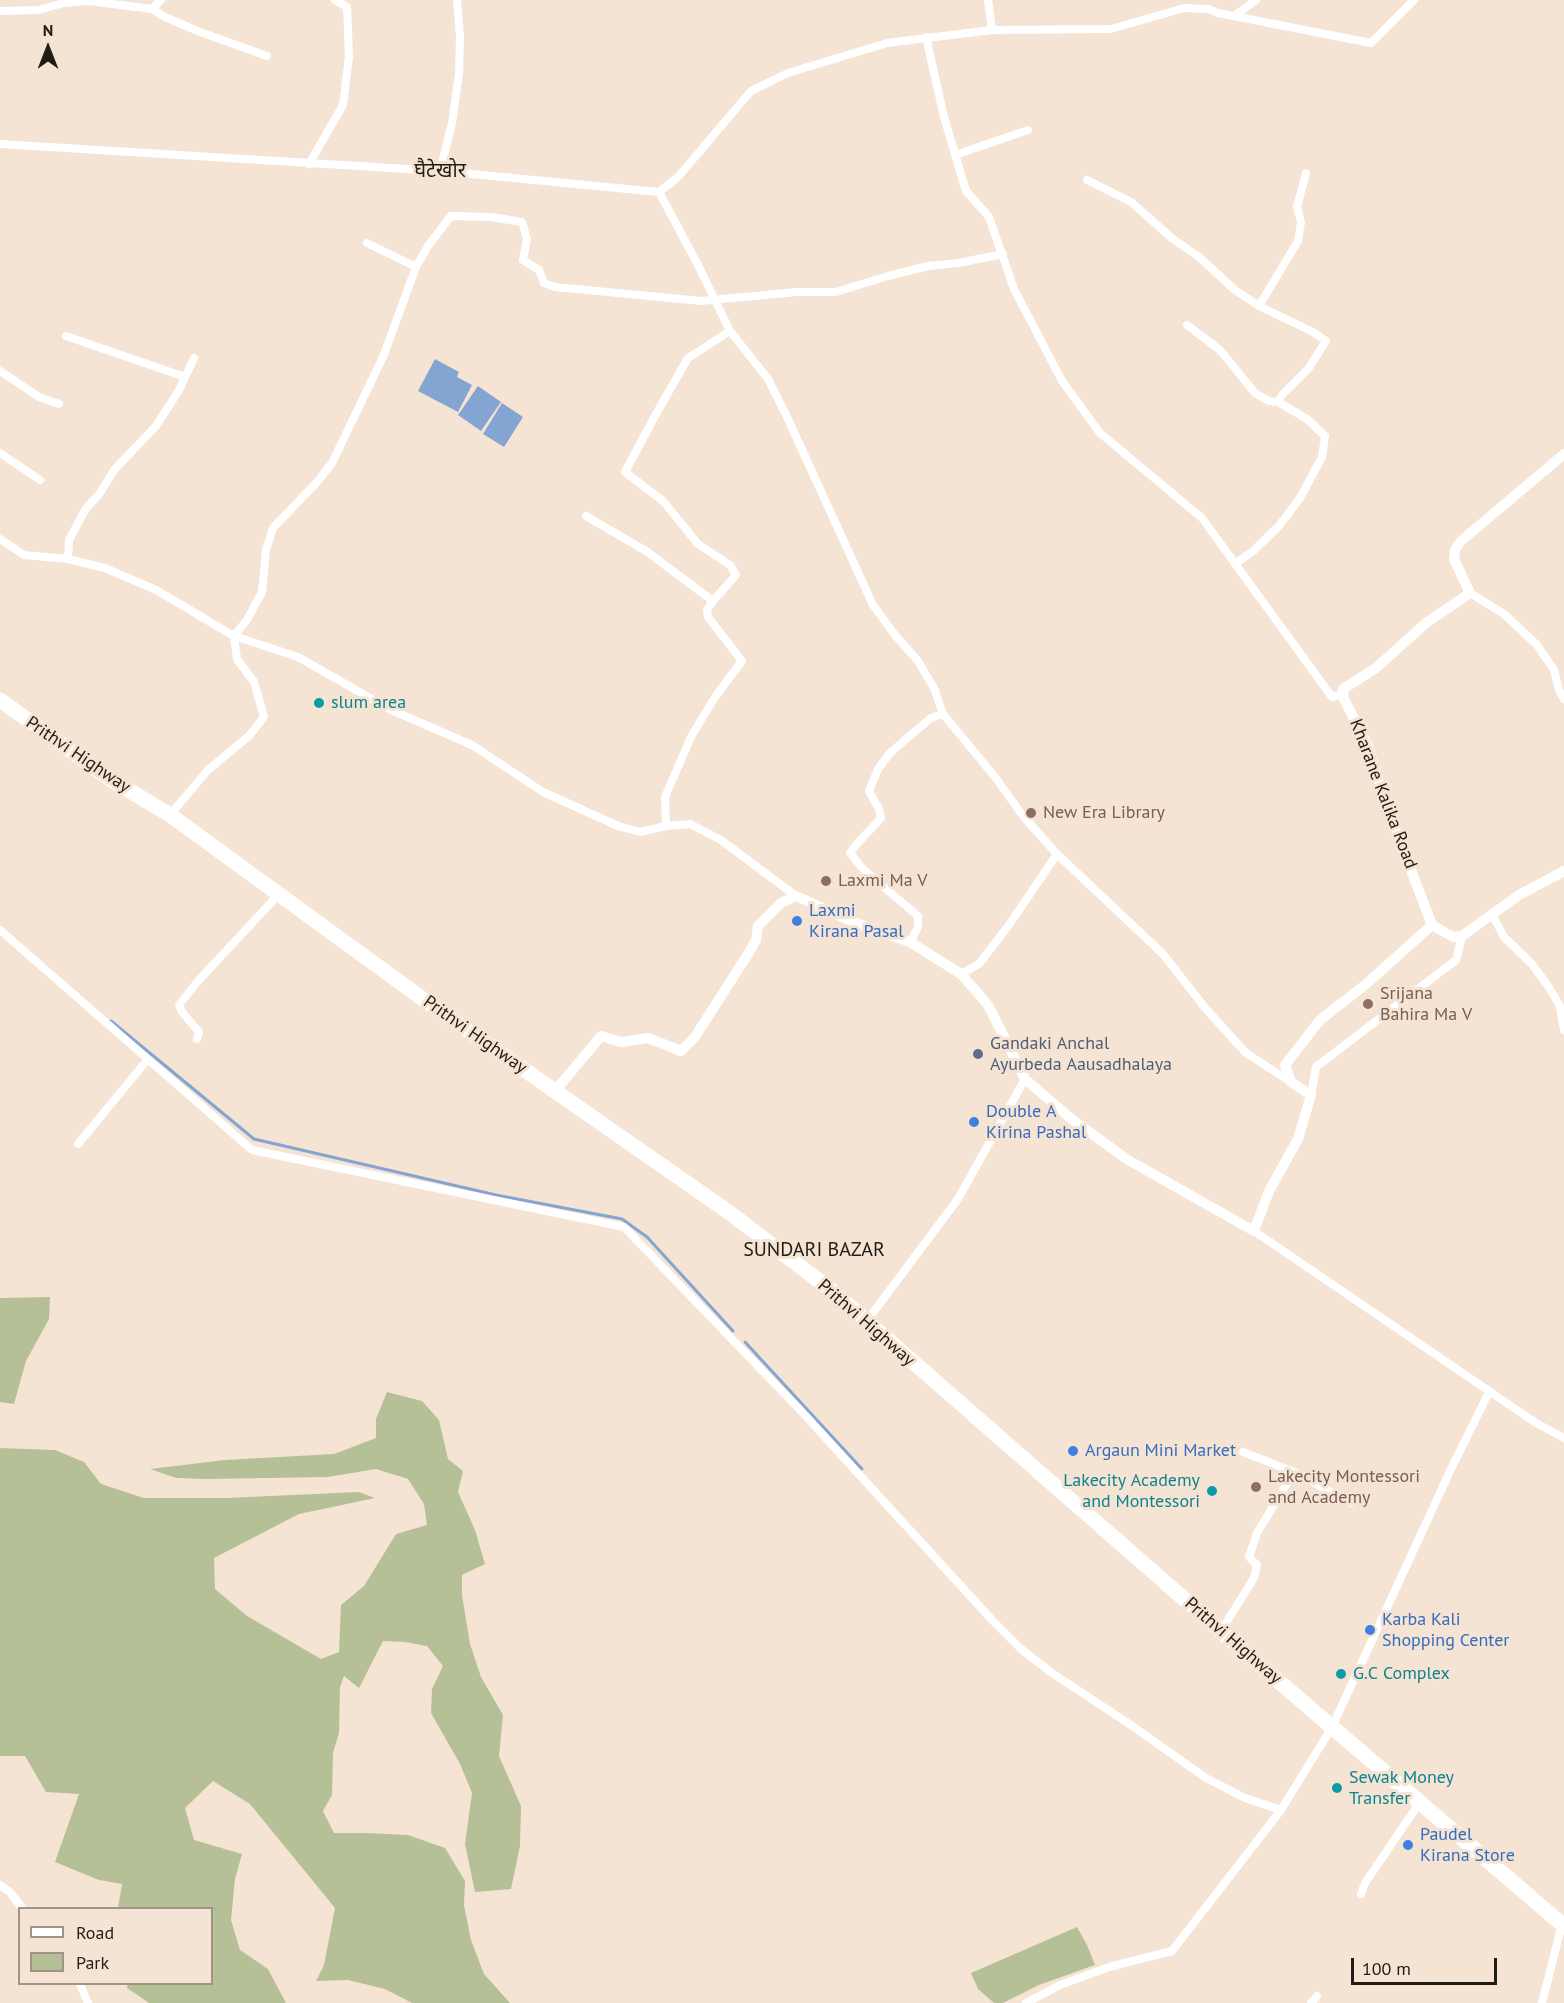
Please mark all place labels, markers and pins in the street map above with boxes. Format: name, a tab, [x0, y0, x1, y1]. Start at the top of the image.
place label: slum area	[331, 692, 406, 714]
marker: slum area	[312, 696, 326, 710]
place label: New Era Library	[1043, 802, 1165, 824]
marker: New Era Library	[1024, 806, 1038, 820]
place label: Laxmi Ma V	[838, 870, 928, 892]
marker: Laxmi Ma V	[819, 874, 833, 888]
place label: Laxmi Kirana Pasal	[809, 900, 904, 942]
marker: Laxmi Kirana Pasal	[790, 914, 804, 928]
place label: Srijana Bahira Ma V	[1380, 983, 1472, 1026]
marker: Srijana Bahira Ma V	[1361, 997, 1375, 1011]
place label: Gandaki Anchal Ayurbeda Aausadhalaya	[990, 1033, 1172, 1076]
marker: Gandaki Anchal Ayurbeda Aausadhalaya	[971, 1047, 985, 1061]
place label: Double A Kirina Pashal	[986, 1101, 1086, 1144]
marker: Double A Kirina Pashal	[967, 1115, 981, 1129]
place label: Argaun Mini Market	[1085, 1440, 1236, 1462]
marker: Argaun Mini Market	[1066, 1444, 1080, 1458]
place label: Lakecity Montessori and Academy	[1268, 1466, 1420, 1508]
place label: Lakecity Academy and Montessori	[1063, 1470, 1200, 1512]
marker: Lakecity Montessori and Academy	[1249, 1480, 1263, 1494]
marker: Lakecity Academy and Montessori	[1205, 1484, 1219, 1498]
place label: Karba Kali Shopping Center	[1382, 1609, 1509, 1652]
marker: Karba Kali Shopping Center	[1363, 1623, 1377, 1637]
place label: G.C Complex	[1353, 1663, 1450, 1685]
marker: G.C Complex	[1334, 1667, 1348, 1681]
place label: Sewak Money Transfer	[1349, 1767, 1454, 1810]
marker: Sewak Money Transfer	[1330, 1781, 1344, 1795]
place label: Paudel Kirana Store	[1420, 1824, 1515, 1866]
marker: Paudel Kirana Store	[1401, 1838, 1415, 1852]

